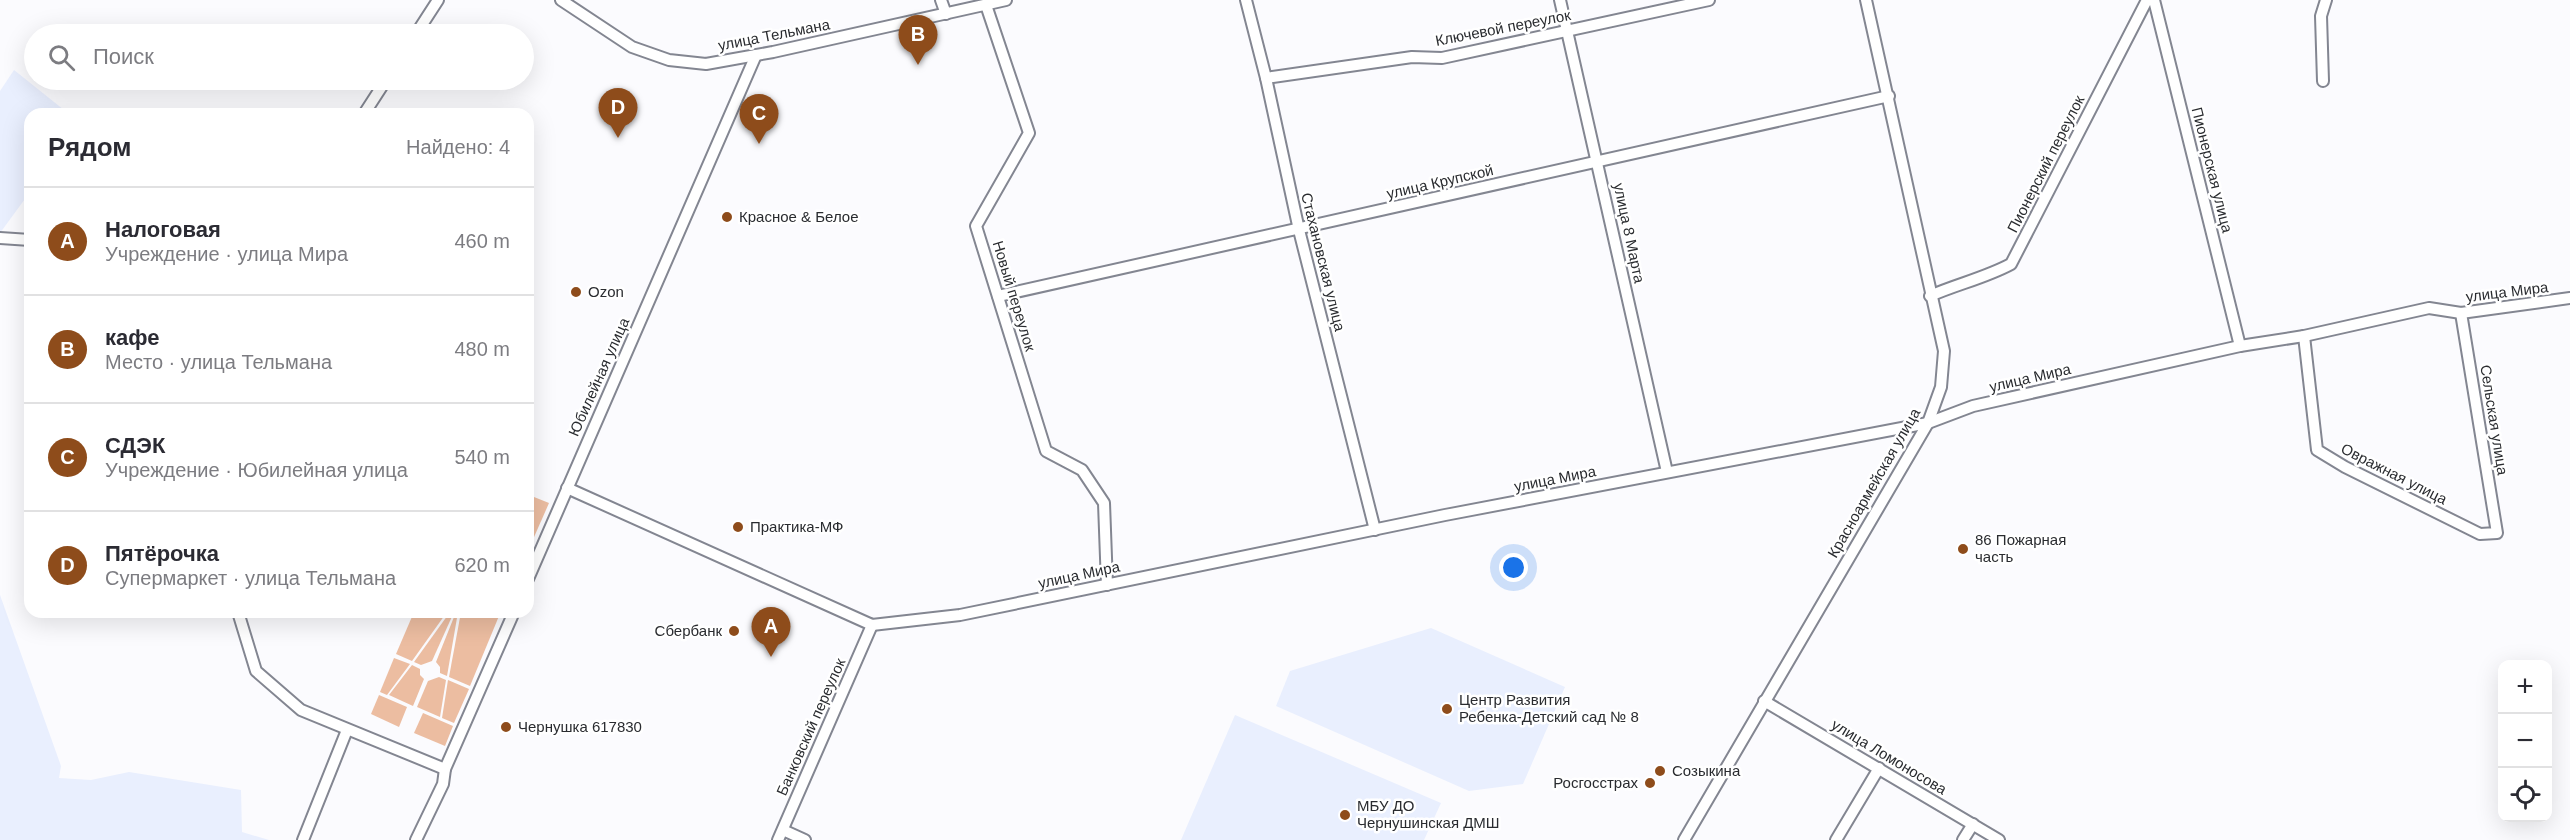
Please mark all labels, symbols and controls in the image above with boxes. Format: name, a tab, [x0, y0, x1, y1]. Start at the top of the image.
street label: Ключевой переулок	[1434, 6, 1572, 49]
street label: улица Тельмана	[717, 15, 832, 54]
pin: B	[898, 16, 938, 65]
search box	[24, 24, 534, 90]
icon: search	[45, 41, 78, 74]
text: Поиск	[93, 44, 154, 69]
pin: D	[598, 88, 638, 138]
street label: Пионерский переулок	[2004, 92, 2088, 235]
pin: C	[740, 94, 778, 144]
street label: Пионерская улица	[2189, 105, 2236, 235]
text: Рядом	[48, 132, 131, 162]
text: Найдено: 4	[406, 136, 510, 158]
street label: улица Крупской	[1385, 161, 1495, 202]
street label: улица 8 Марта	[1611, 181, 1649, 285]
street label: Стахановская улица	[1298, 191, 1349, 334]
place label: Красное & Белое	[739, 208, 859, 225]
marker: Красное & Белое	[720, 210, 734, 224]
text: Налоговая	[105, 217, 221, 242]
text: A	[60, 230, 75, 252]
text: 460 m	[454, 230, 510, 252]
street label: Новый переулок	[990, 239, 1039, 353]
text: Учреждение · улица Мира	[105, 243, 348, 265]
street label: улица Мира	[2465, 278, 2550, 305]
place label: Ozon	[588, 283, 624, 300]
marker: Ozon	[569, 285, 583, 299]
street label: Юбилейная улица	[565, 314, 633, 439]
text: кафе	[105, 325, 159, 350]
text: B	[60, 338, 75, 360]
text: 480 m	[454, 338, 510, 360]
text: Место · улица Тельмана	[105, 351, 332, 373]
street label: улица Мира	[1988, 360, 2073, 395]
street label: Сельская улица	[2477, 364, 2512, 477]
street label: Красноармейская улица	[1824, 405, 1924, 560]
text: СДЭК	[105, 433, 165, 458]
street label: Овражная улица	[2338, 440, 2451, 508]
text: C	[60, 446, 75, 468]
text: 540 m	[454, 446, 510, 468]
text: Учреждение · Юбилейная улица	[105, 459, 408, 481]
street label: улица Мира	[1513, 462, 1598, 495]
place label: Практика-МФ	[750, 518, 843, 535]
marker: Практика-МФ	[731, 520, 745, 534]
place label: 86 Пожарная часть	[1975, 531, 2066, 565]
text: Пятёрочка	[105, 541, 219, 566]
marker: 86 Пожарная часть	[1956, 542, 1970, 556]
your location	[1499, 553, 1528, 582]
text: D	[60, 554, 75, 576]
text: 620 m	[454, 554, 510, 576]
street label: улица Мира	[1037, 557, 1122, 591]
text: Супермаркет · улица Тельмана	[105, 567, 396, 589]
pin: A	[752, 608, 790, 657]
place label: Сбербанк	[655, 622, 722, 639]
marker: Сбербанк	[727, 624, 741, 638]
street label: Банковский переулок	[773, 655, 849, 798]
map controls	[2498, 660, 2552, 822]
button: +	[2498, 660, 2552, 714]
place label: Центр Развития Ребенка-Детский сад № 8	[1459, 691, 1639, 725]
marker: Центр Развития Ребенка-Детский сад № 8	[1440, 702, 1454, 716]
button: −	[2498, 714, 2552, 768]
street label: улица Ломоносова	[1829, 716, 1950, 798]
place label: Чернушка 617830	[518, 718, 642, 735]
marker: Чернушка 617830	[499, 720, 513, 734]
place label: Созыкина	[1672, 762, 1741, 779]
marker: Созыкина	[1653, 764, 1667, 778]
button: locate	[2498, 768, 2552, 822]
place label: Росгосстрах	[1553, 774, 1638, 791]
marker: Росгосстрах	[1643, 776, 1657, 790]
place label: МБУ ДО Чернушинская ДМШ	[1357, 797, 1500, 831]
marker: МБУ ДО Чернушинская ДМШ	[1338, 808, 1352, 822]

